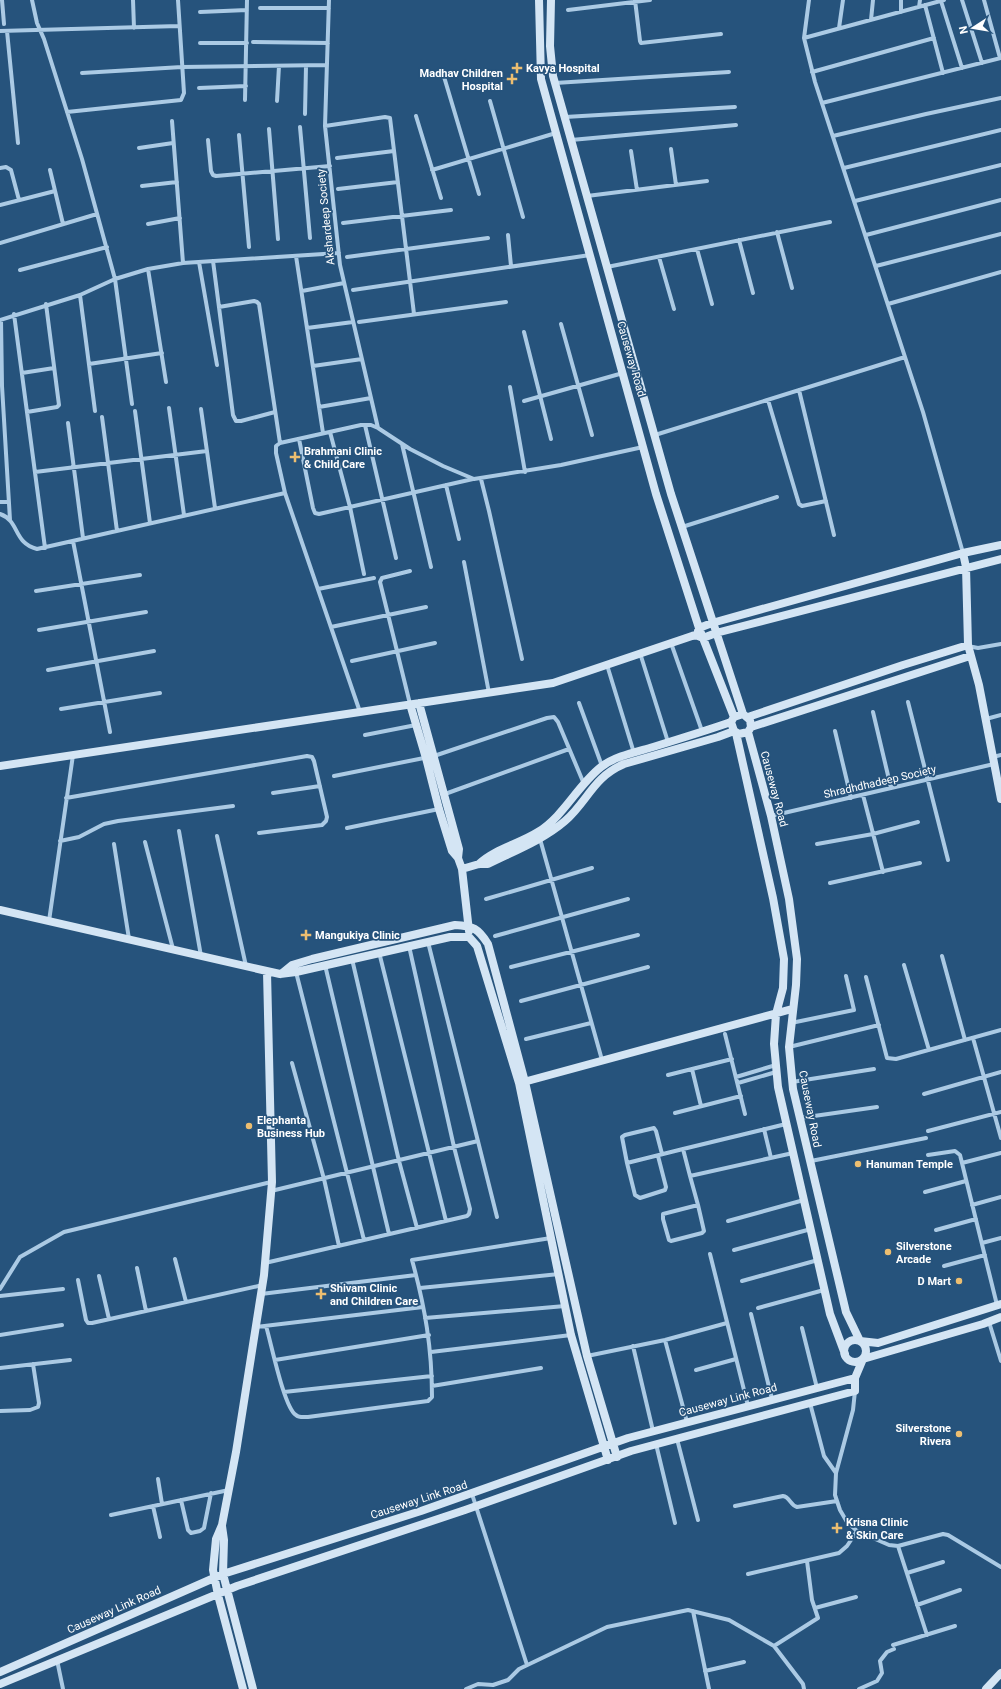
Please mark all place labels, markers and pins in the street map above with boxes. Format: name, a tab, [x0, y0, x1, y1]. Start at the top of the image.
marker: Kavya Hospital	[511, 62, 523, 74]
place label: Kavya Hospital	[526, 62, 600, 75]
place label: Madhav Children Hospital	[420, 67, 503, 93]
marker: Madhav Children Hospital	[506, 73, 518, 85]
place label: Brahmani Clinic & Child Care	[304, 445, 382, 471]
marker: Brahmani Clinic & Child Care	[289, 451, 301, 463]
marker: Mangukiya Clinic	[300, 929, 312, 941]
place label: Mangukiya Clinic	[315, 929, 400, 942]
place label: Elephanta Business Hub	[257, 1114, 325, 1140]
marker: Elephanta Business Hub	[244, 1121, 254, 1131]
place label: Hanuman Temple	[866, 1158, 953, 1171]
marker: Hanuman Temple	[853, 1159, 863, 1169]
place label: Silverstone Arcade	[896, 1240, 952, 1266]
marker: Silverstone Arcade	[883, 1247, 893, 1257]
place label: D Mart	[918, 1275, 951, 1288]
marker: D Mart	[954, 1276, 964, 1286]
place label: Shivam Clinic and Children Care	[330, 1282, 418, 1308]
marker: Shivam Clinic and Children Care	[315, 1288, 327, 1300]
place label: Silverstone Rivera	[895, 1422, 951, 1448]
marker: Silverstone Rivera	[954, 1429, 964, 1439]
place label: Krisna Clinic & Skin Care	[846, 1516, 908, 1542]
marker: Krisna Clinic & Skin Care	[831, 1522, 843, 1534]

